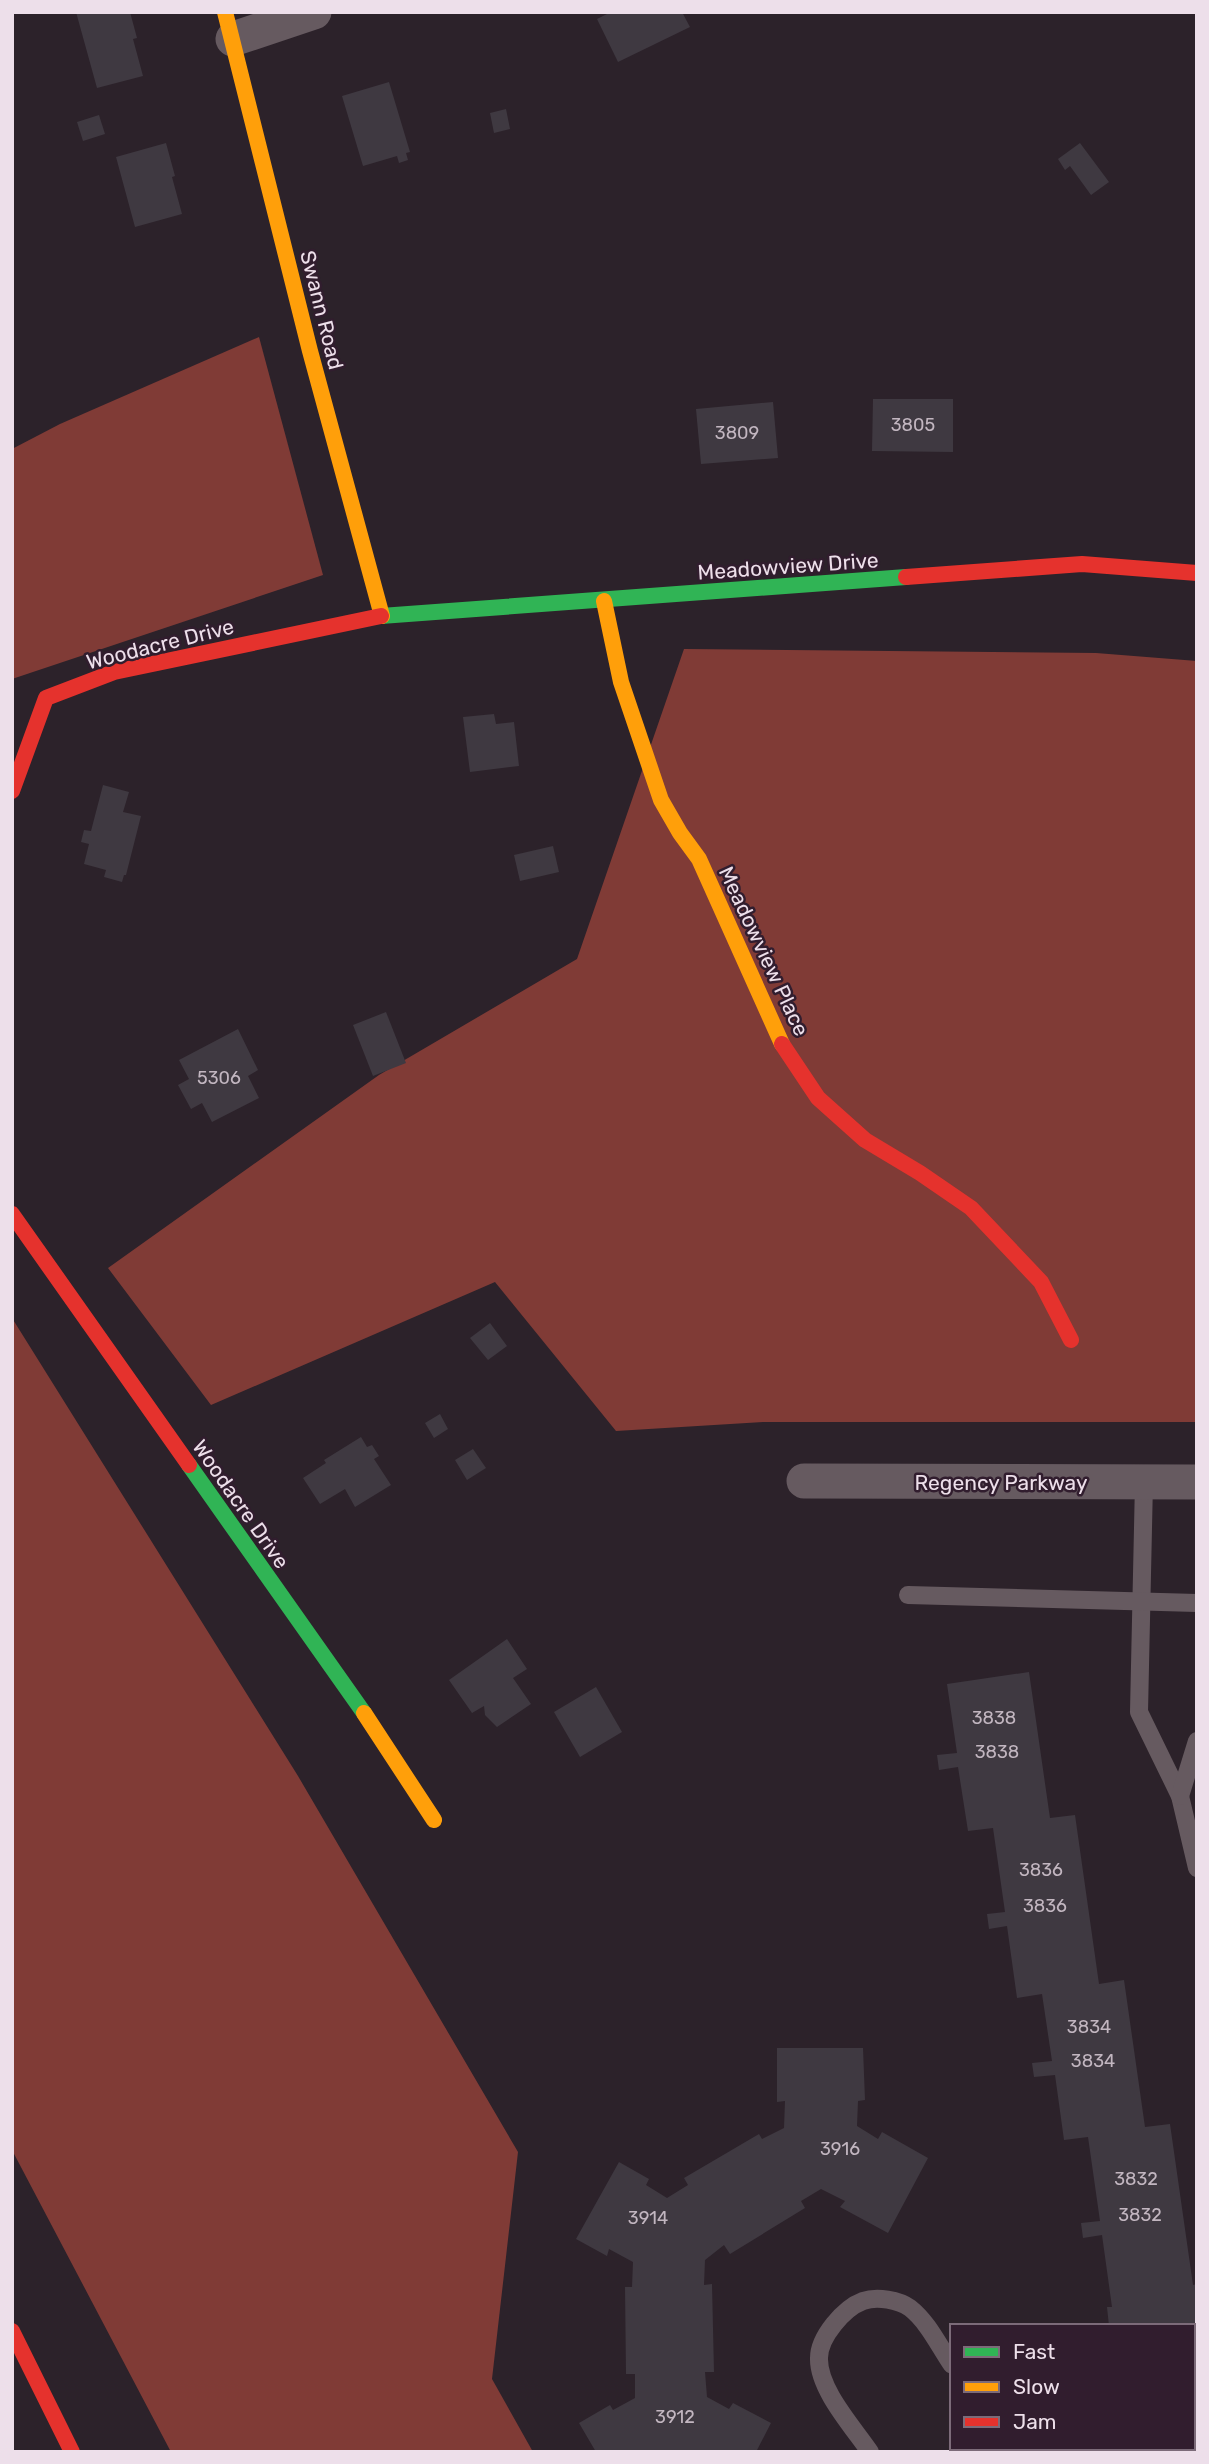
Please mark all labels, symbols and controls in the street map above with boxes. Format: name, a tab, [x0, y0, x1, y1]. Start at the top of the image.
street label: Swann Road	[295, 248, 349, 372]
house number: 3805	[891, 414, 935, 436]
house number: 3809	[715, 422, 759, 444]
street label: Meadowview Drive	[697, 547, 879, 585]
street label: Woodacre Drive	[84, 614, 236, 674]
street label: Meadowview Place	[714, 862, 814, 1040]
house number: 5306	[197, 1067, 241, 1089]
street label: Woodacre Drive	[187, 1435, 295, 1573]
street label: Regency Parkway	[914, 1470, 1088, 1495]
house number: 3838	[972, 1707, 1016, 1729]
house number: 3838	[975, 1741, 1019, 1763]
house number: 3836	[1019, 1859, 1063, 1881]
house number: 3836	[1023, 1895, 1067, 1917]
house number: 3834	[1067, 2016, 1111, 2038]
house number: 3834	[1071, 2050, 1115, 2072]
house number: 3916	[820, 2138, 860, 2160]
house number: 3832	[1114, 2168, 1158, 2190]
house number: 3832	[1118, 2204, 1162, 2226]
house number: 3914	[628, 2207, 668, 2229]
legend	[950, 2324, 1195, 2450]
text: Fast	[1013, 2339, 1055, 2364]
text: Slow	[1013, 2374, 1060, 2399]
house number: 3912	[655, 2406, 695, 2428]
text: Jam	[1013, 2409, 1057, 2434]

